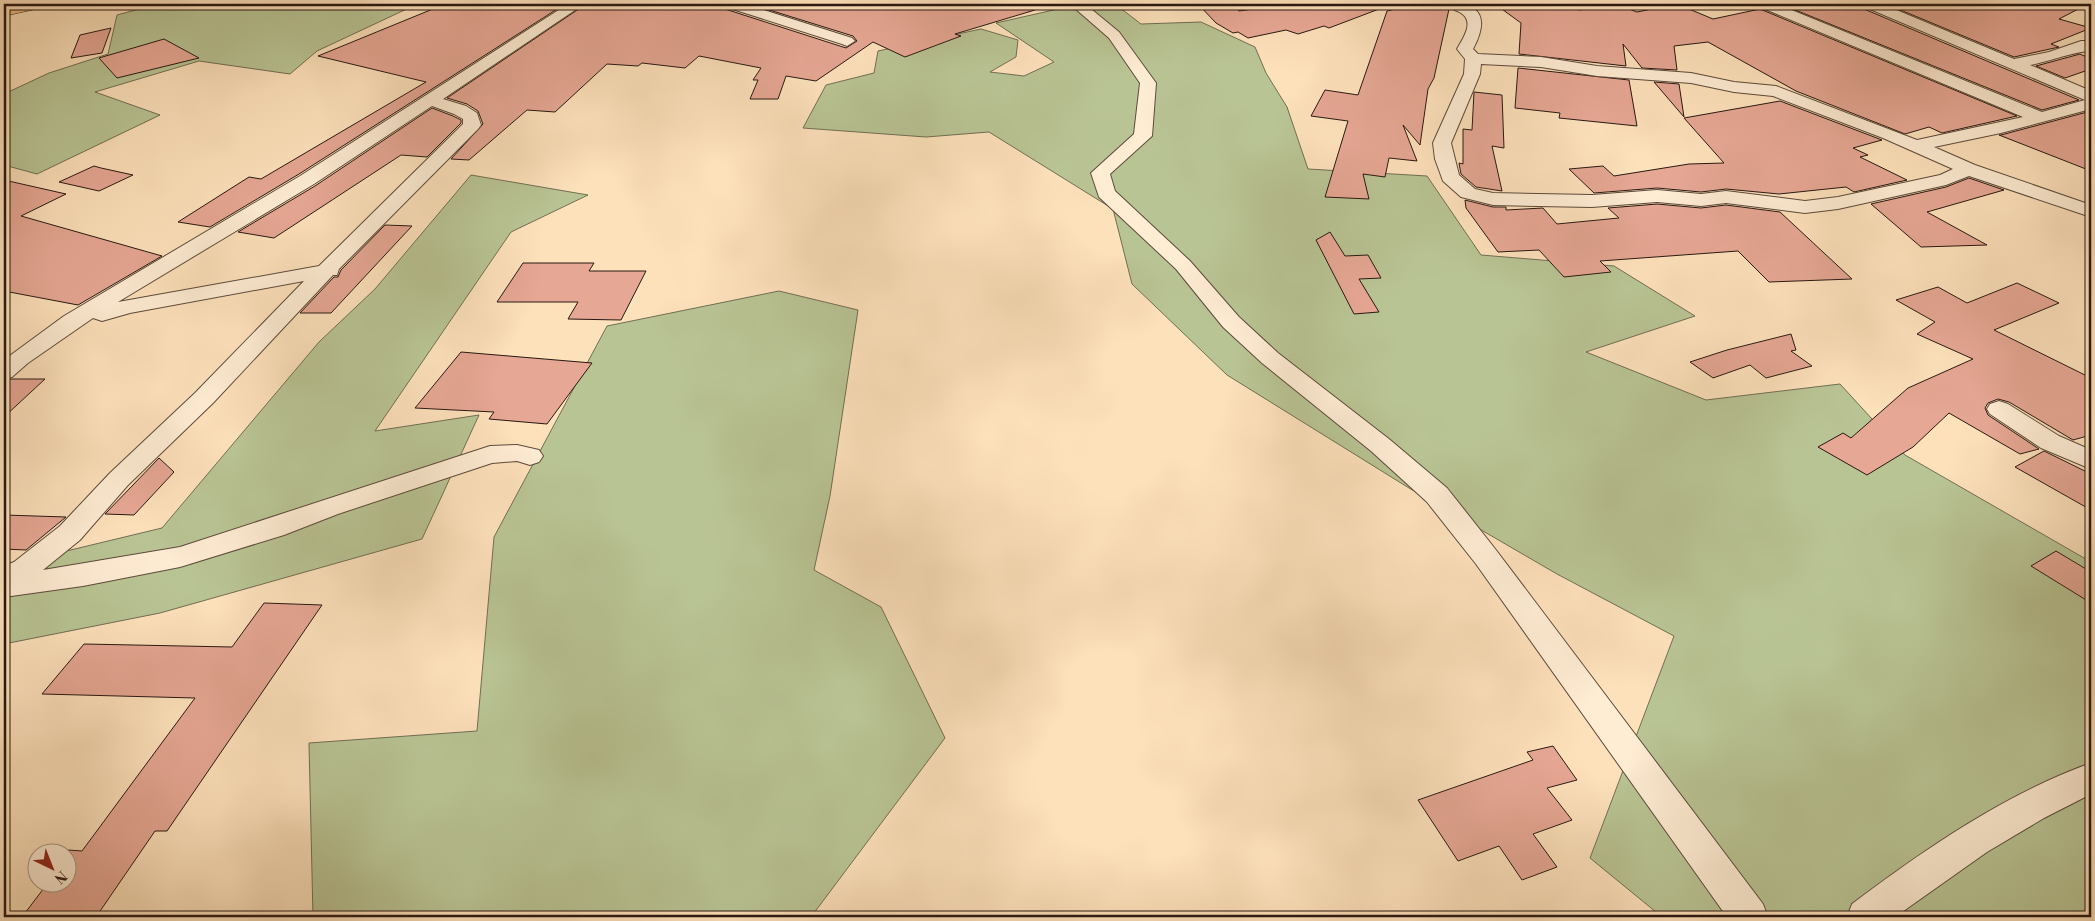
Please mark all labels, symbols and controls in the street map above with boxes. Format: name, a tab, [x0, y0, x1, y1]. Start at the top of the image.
north arrow	[28, 844, 78, 894]
text: N	[50, 866, 70, 887]

